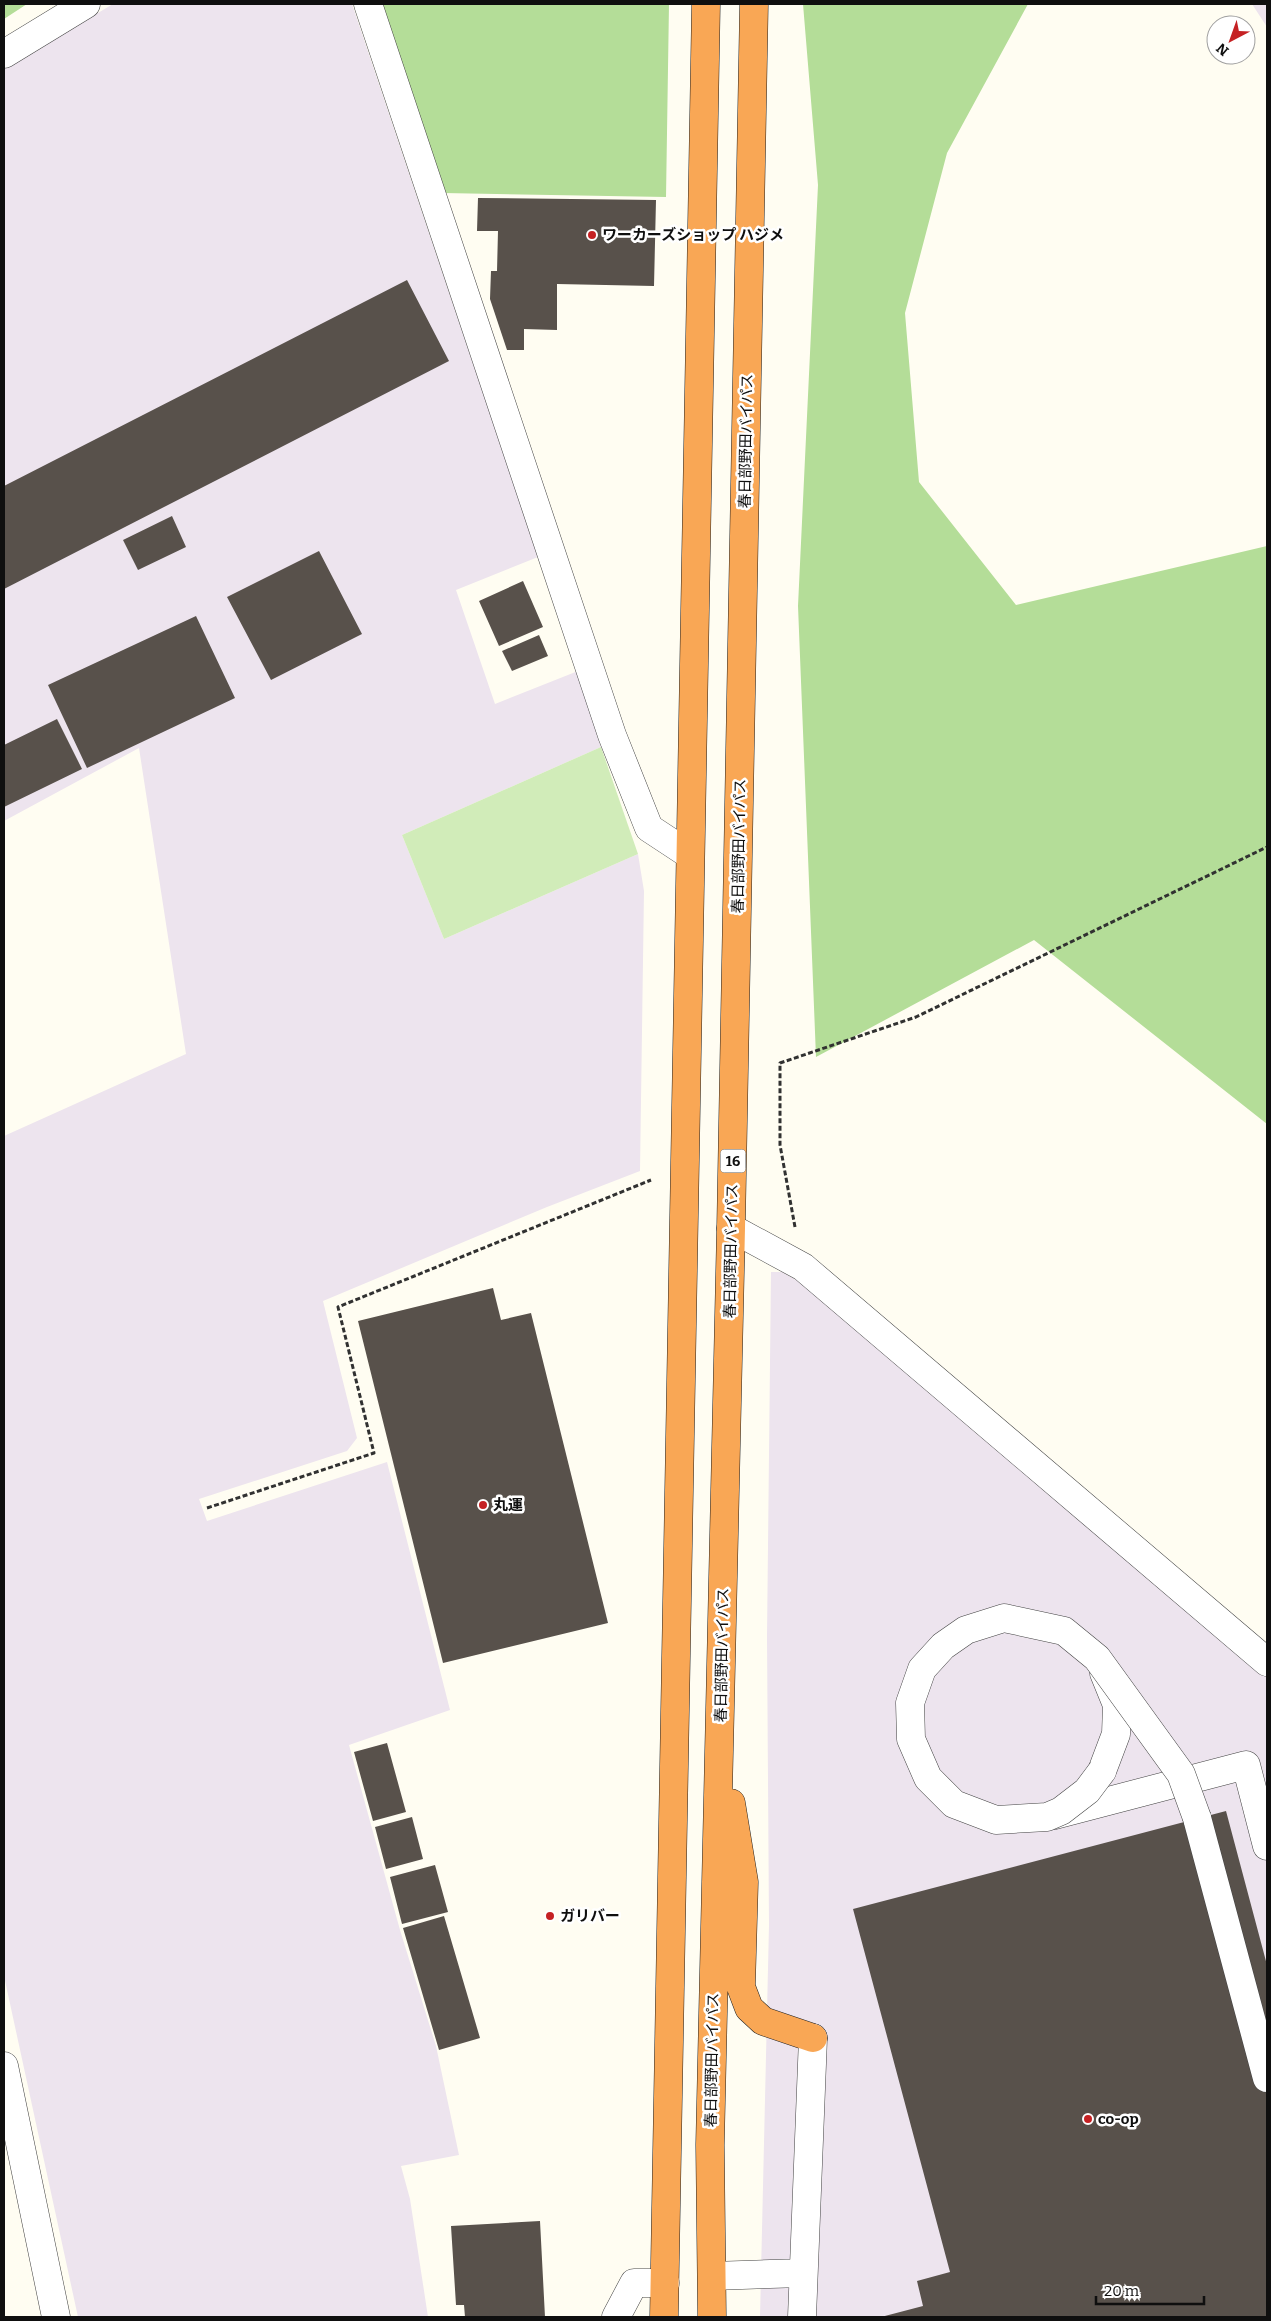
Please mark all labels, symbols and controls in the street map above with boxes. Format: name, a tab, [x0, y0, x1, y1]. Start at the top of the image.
north arrow	[1206, 15, 1256, 65]
text: N	[1213, 39, 1232, 59]
place label: ワーカーズショップ ハジメ	[602, 226, 784, 244]
marker: ワーカーズショップ ハジメ	[586, 229, 598, 241]
street label: 春日部野田バイパス	[736, 374, 756, 508]
street label: 春日部野田バイパス	[729, 779, 749, 913]
road number: 16	[720, 1150, 746, 1172]
street label: 春日部野田バイパス	[721, 1184, 741, 1318]
place label: 丸運	[493, 1496, 523, 1514]
marker: 丸運	[477, 1499, 489, 1511]
street label: 春日部野田バイパス	[712, 1588, 732, 1722]
place label: ガリバー	[560, 1907, 620, 1925]
marker: ガリバー	[544, 1910, 556, 1922]
street label: 春日部野田バイパス	[702, 1993, 722, 2127]
place label: co-op	[1098, 2110, 1139, 2128]
marker: co-op	[1082, 2113, 1094, 2125]
scale bar	[1096, 2274, 1204, 2306]
text: 20 m	[1104, 2282, 1140, 2300]

